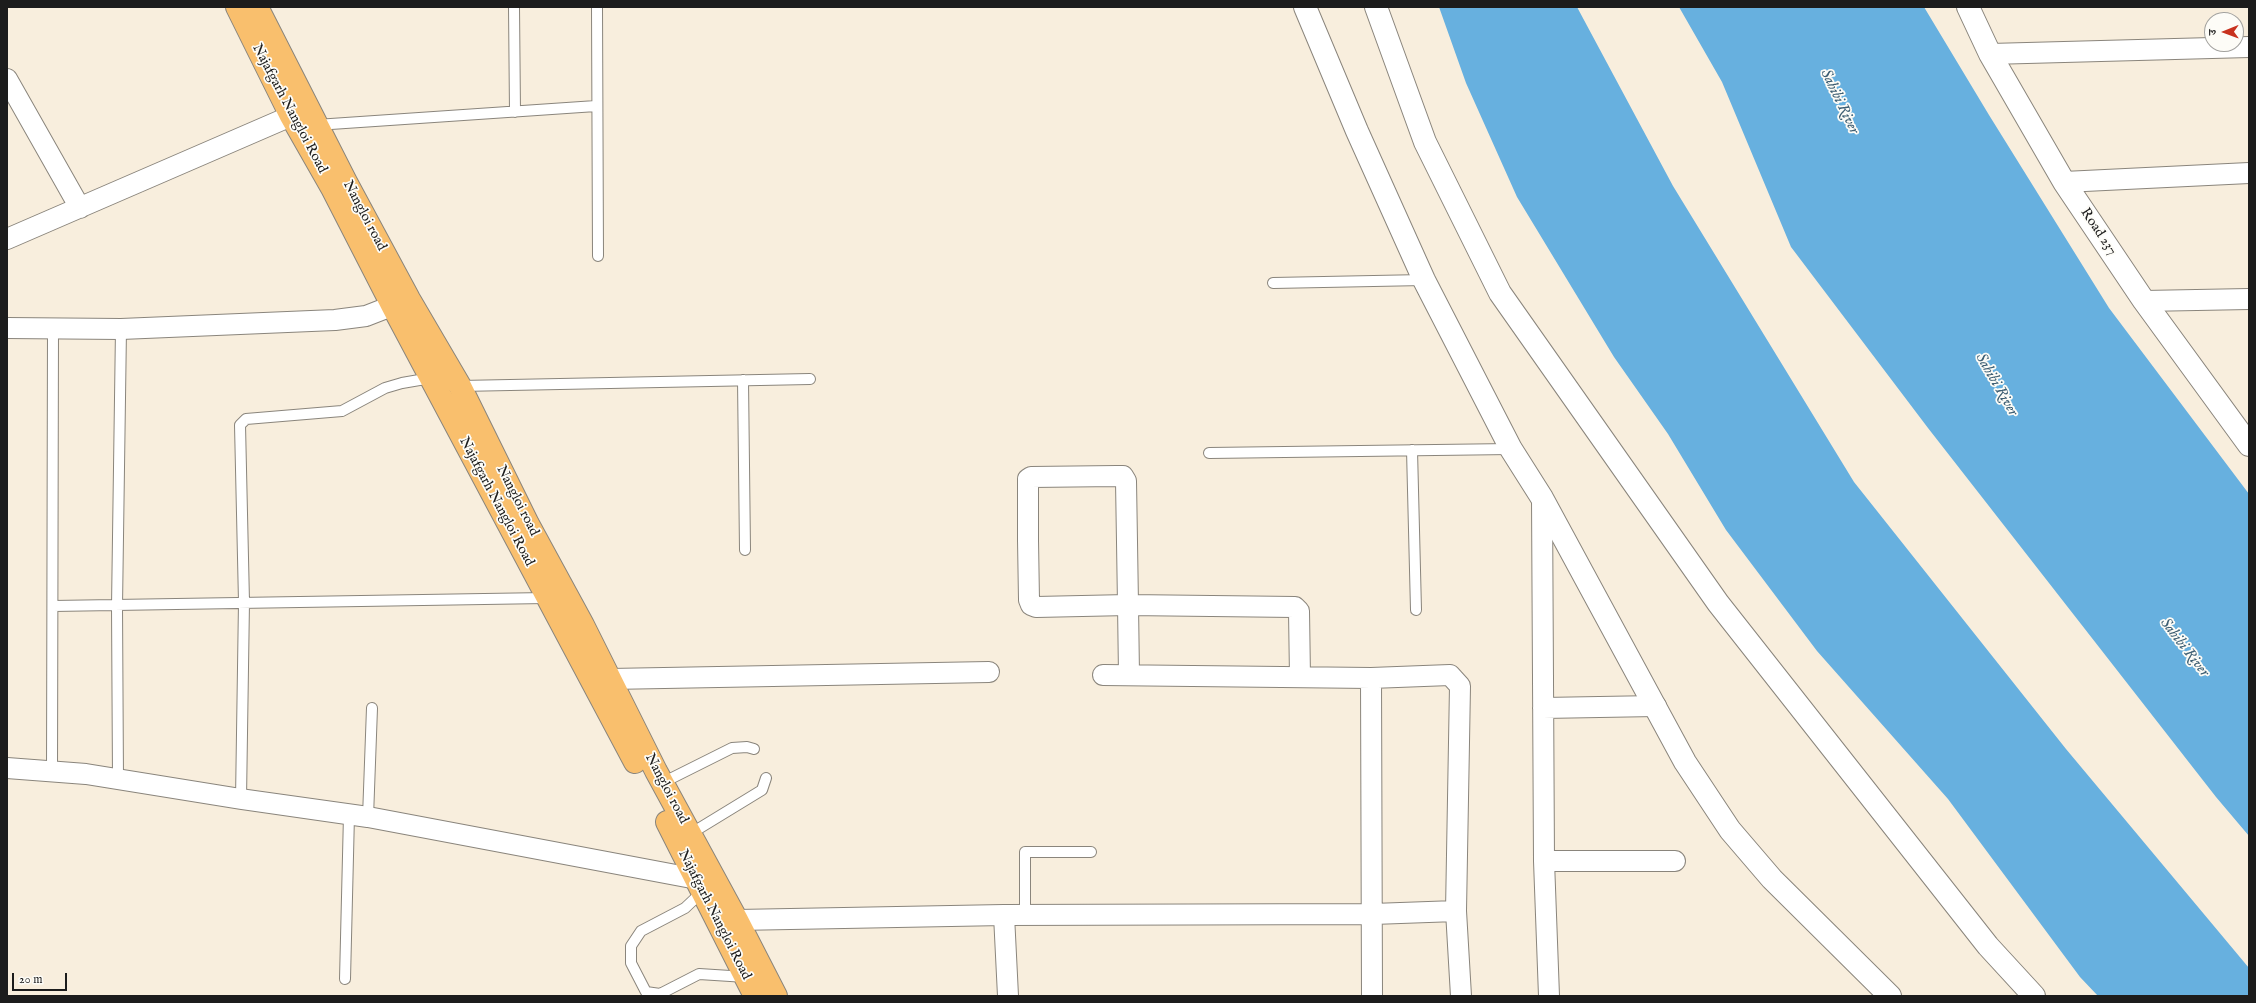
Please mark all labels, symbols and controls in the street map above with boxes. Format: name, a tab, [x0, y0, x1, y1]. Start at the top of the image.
north arrow	[2204, 12, 2244, 52]
text: उ	[2206, 29, 2220, 35]
street label: Najafgarh Nangloi Road	[248, 41, 330, 177]
water label: Sahibi River	[1816, 67, 1862, 137]
street label: Nangloi road	[338, 178, 390, 254]
street label: Road 237	[2076, 205, 2120, 259]
water label: Sahibi River	[1971, 350, 2021, 420]
street label: Najafgarh Nangloi Road	[455, 434, 537, 570]
street label: Nangloi road	[492, 463, 542, 539]
water label: Sahibi River	[2155, 615, 2213, 681]
street label: Nangloi road	[640, 751, 692, 827]
street label: Najafgarh Nangloi Road	[674, 847, 754, 983]
scale bar	[14, 965, 69, 991]
text: 20 m	[19, 972, 42, 987]

